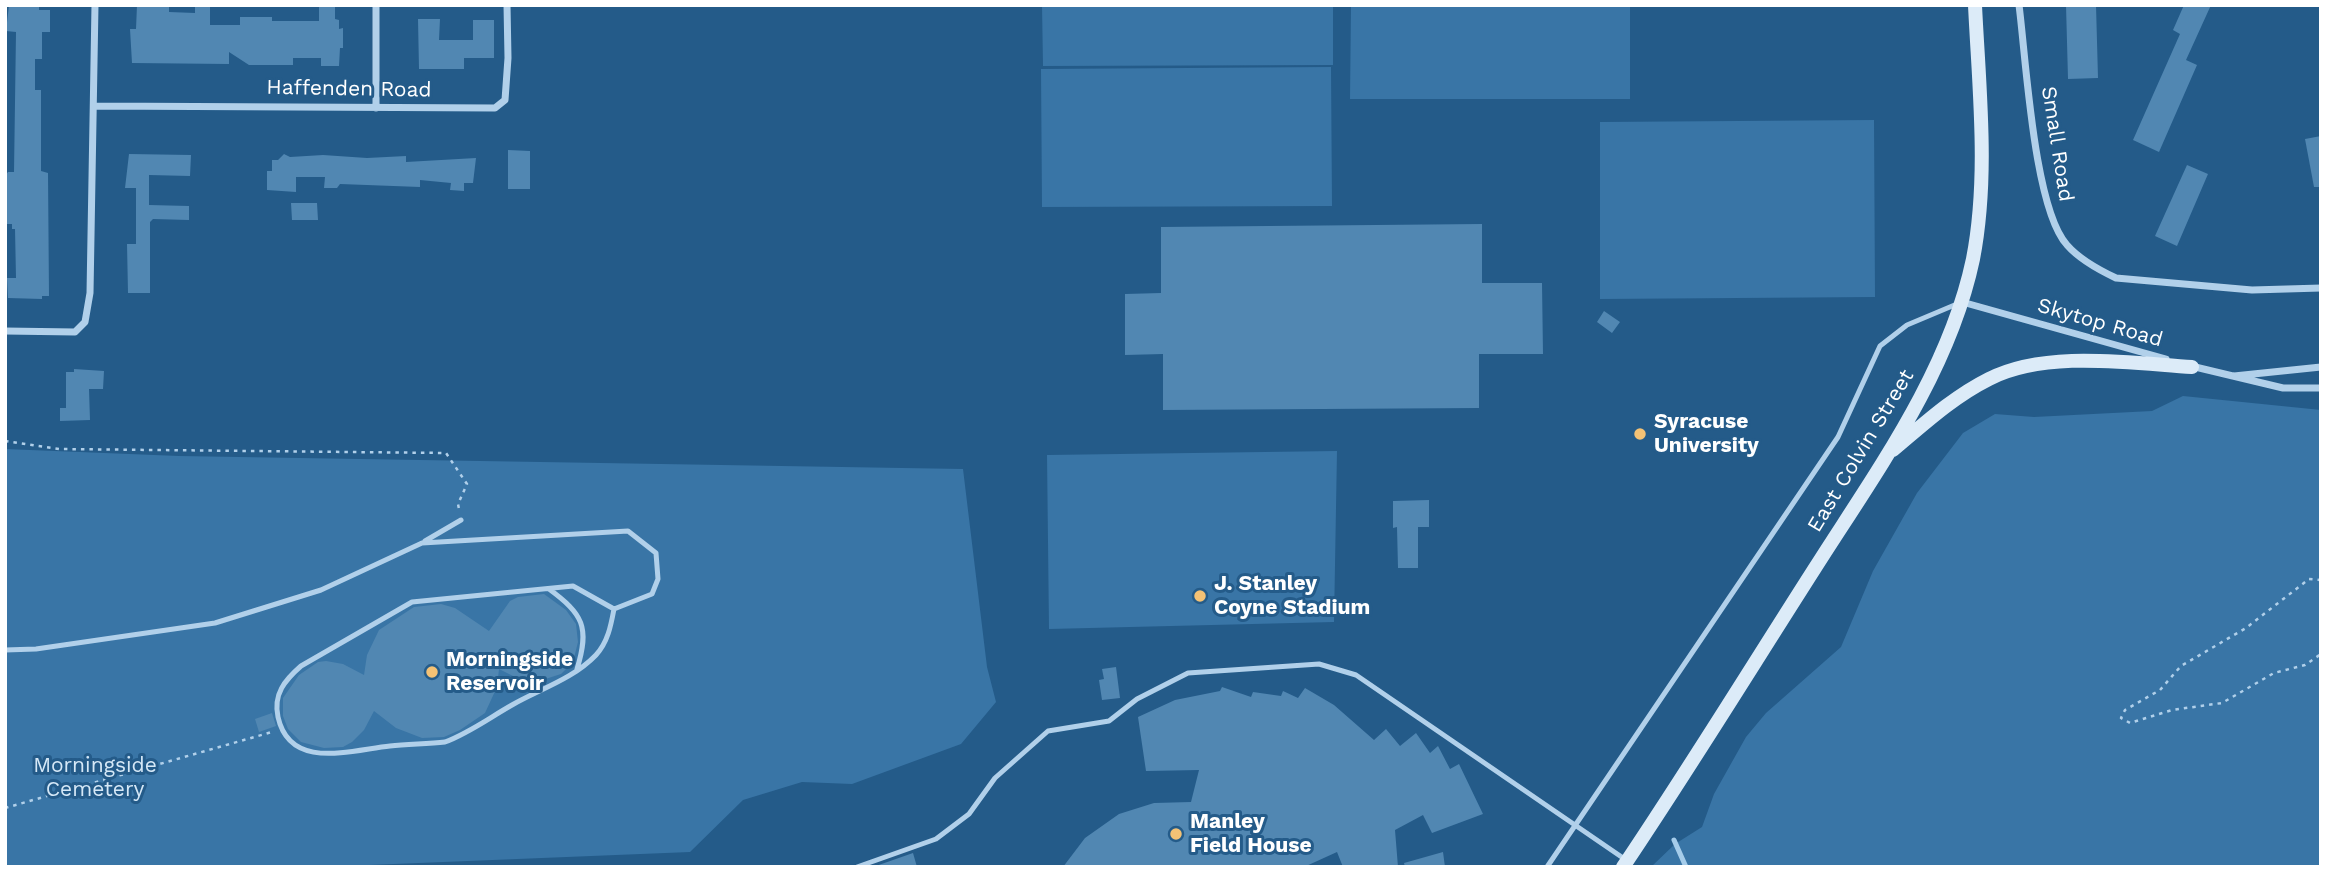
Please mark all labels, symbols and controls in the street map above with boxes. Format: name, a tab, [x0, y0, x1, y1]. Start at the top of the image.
street label: Haffenden Road	[266, 75, 432, 103]
street label: Small Road	[2035, 84, 2079, 204]
street label: Skytop Road	[2034, 293, 2166, 353]
street label: East Colvin Street	[1803, 365, 1919, 537]
place label: Syracuse University	[1654, 409, 1759, 459]
marker: Syracuse University	[1632, 426, 1648, 442]
place label: J. Stanley Coyne Stadium	[1214, 571, 1370, 621]
marker: J. Stanley Coyne Stadium	[1192, 588, 1208, 604]
place label: Morningside Reservoir	[446, 647, 573, 697]
marker: Morningside Reservoir	[424, 664, 440, 680]
park label: Morningside Cemetery	[33, 753, 157, 803]
place label: Manley Field House	[1190, 809, 1312, 859]
marker: Manley Field House	[1168, 826, 1184, 842]

